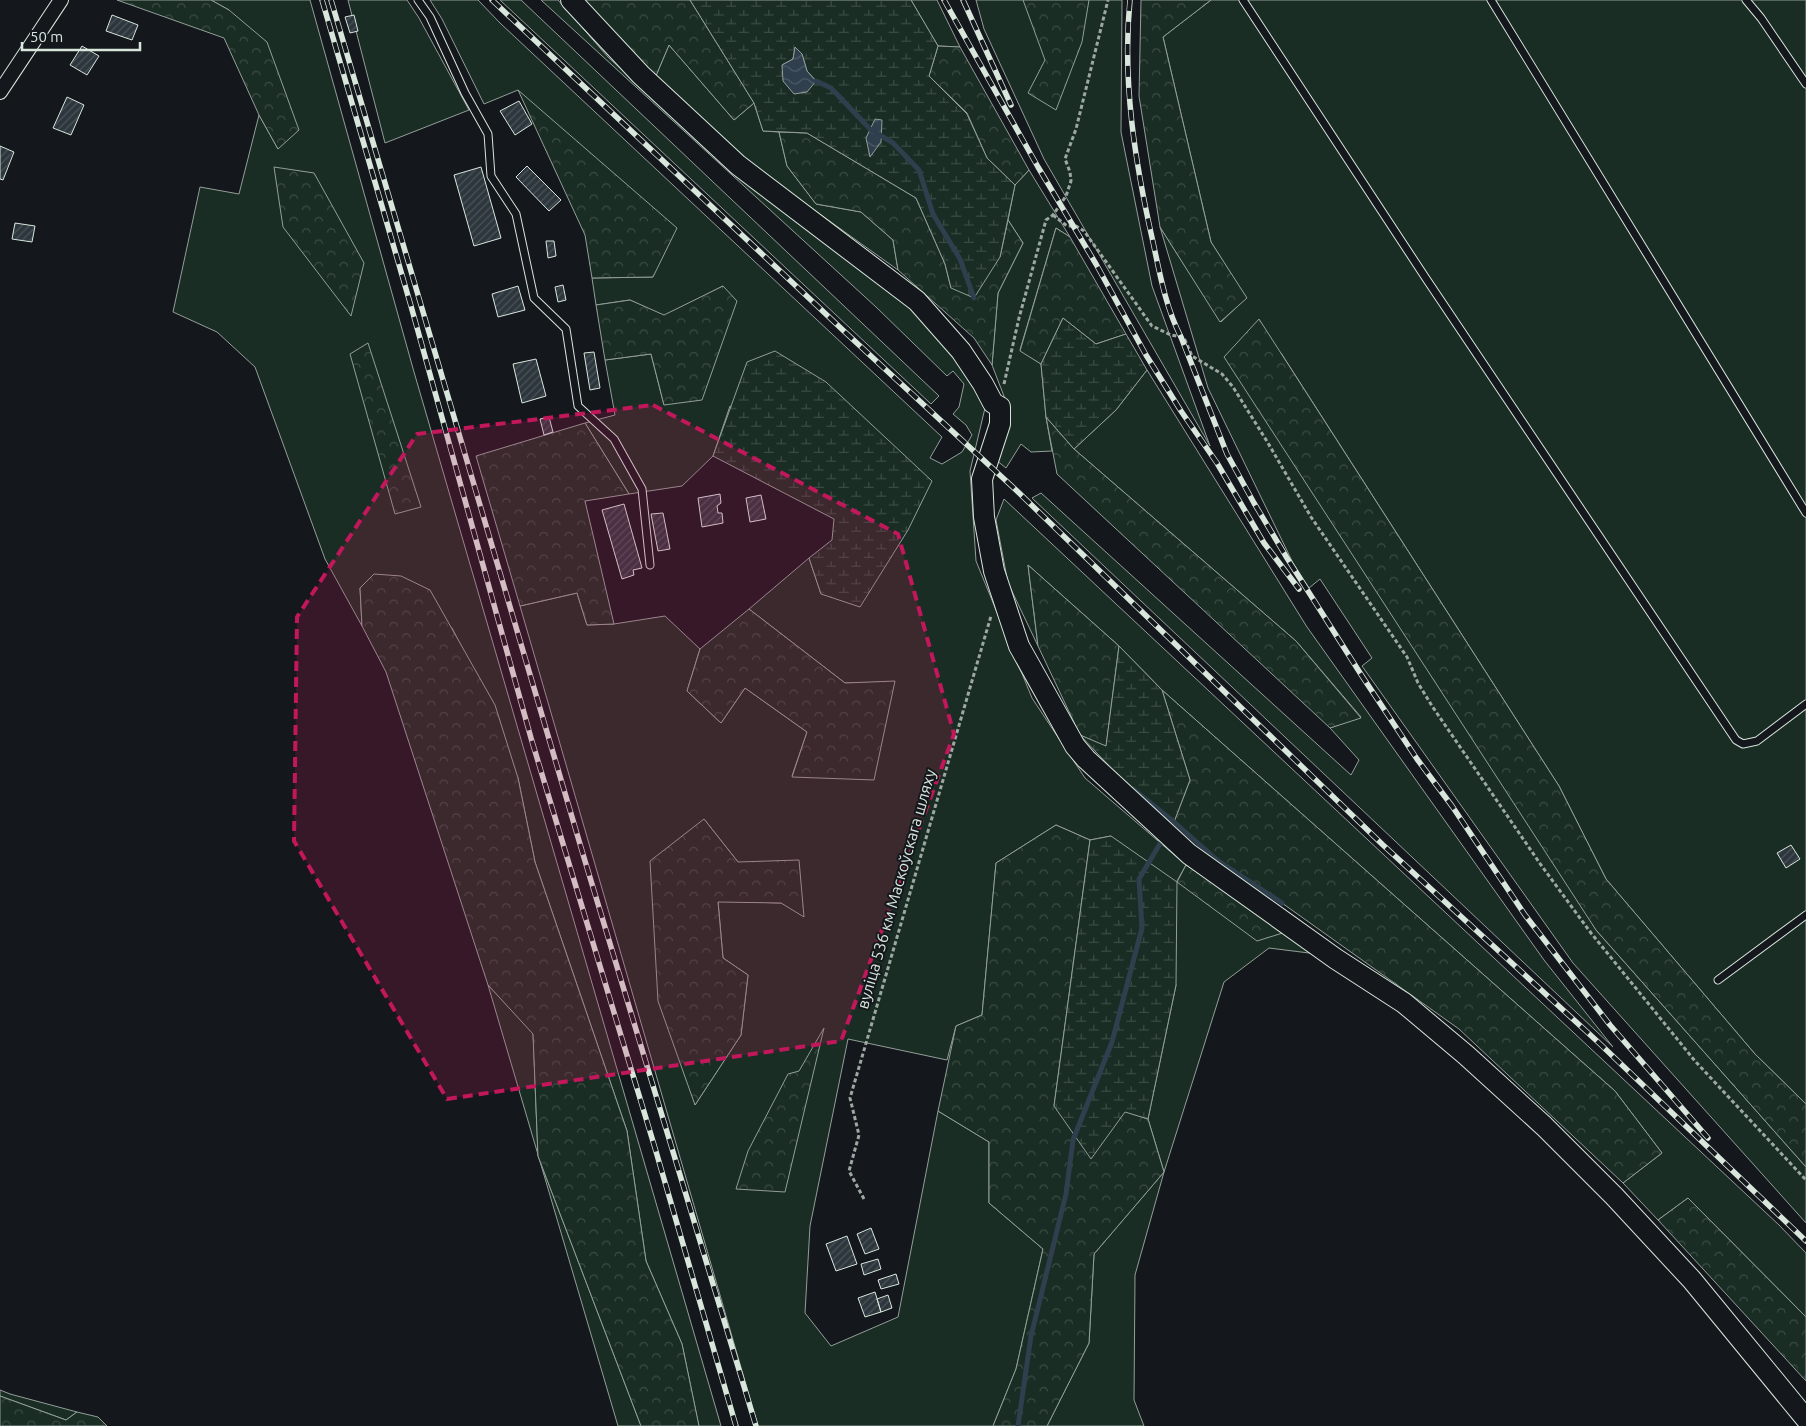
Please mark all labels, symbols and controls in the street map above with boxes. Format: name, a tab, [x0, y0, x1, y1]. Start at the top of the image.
scale bar	[22, 20, 140, 52]
text: 50 m	[30, 28, 63, 45]
street label: вуліца 536 км Маскоўскага шляху	[853, 767, 939, 1011]

